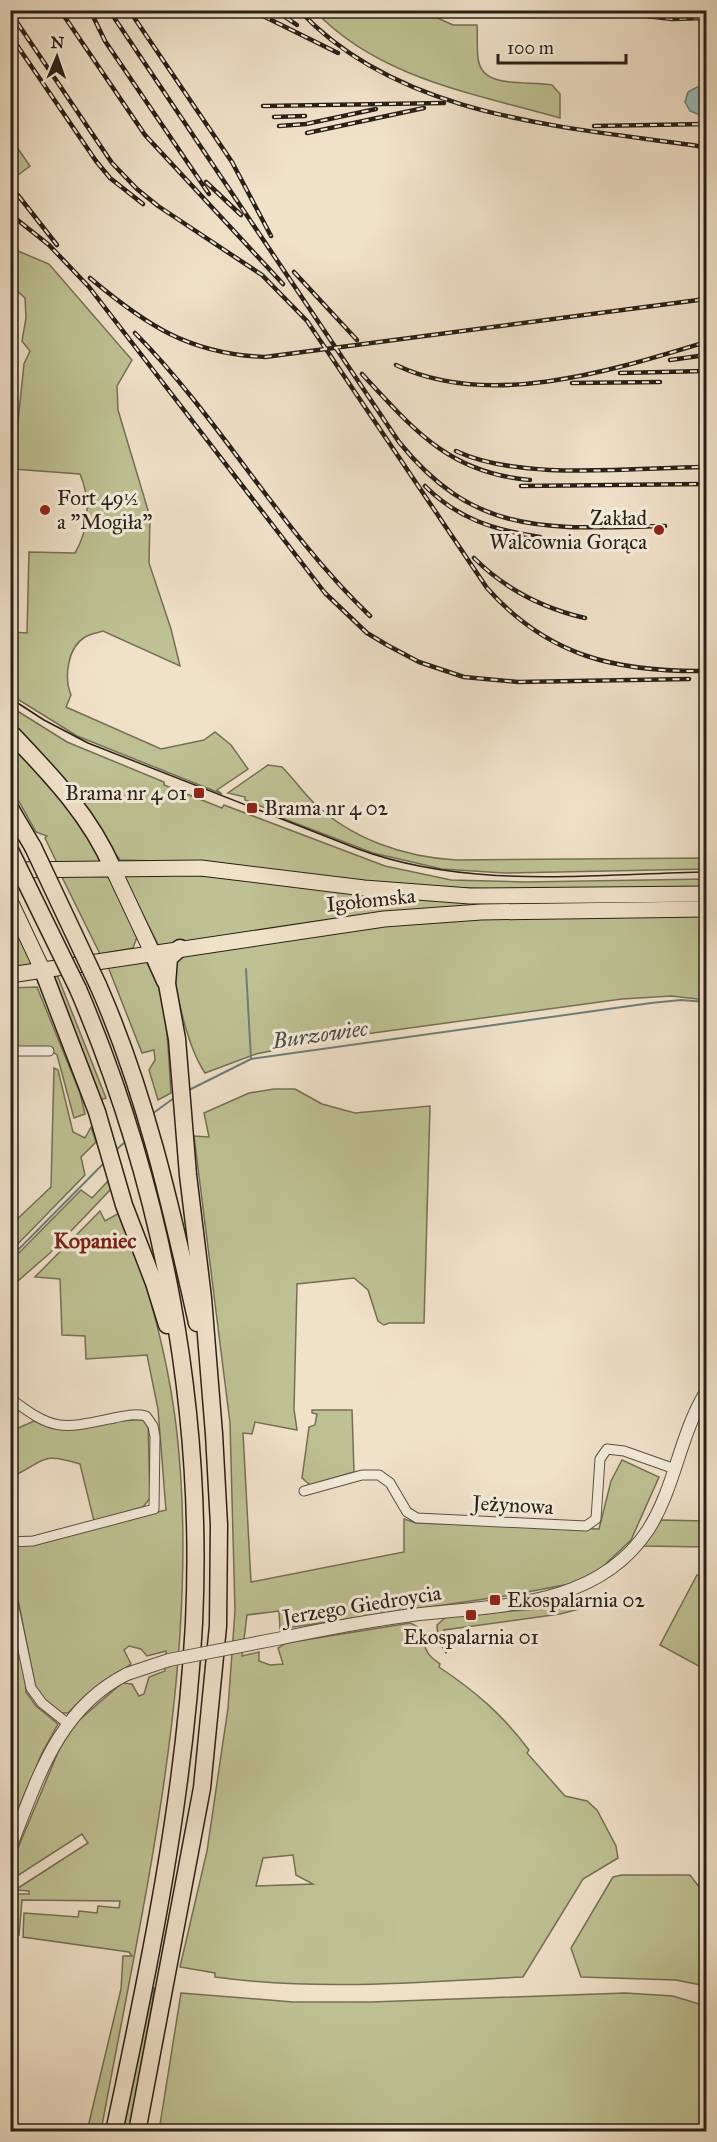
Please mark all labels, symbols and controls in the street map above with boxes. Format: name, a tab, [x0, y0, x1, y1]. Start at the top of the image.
north arrow	[27, 27, 87, 87]
scale bar	[498, 27, 626, 65]
text: N	[50, 33, 65, 52]
text: 100 m	[507, 37, 554, 59]
place label: Fort 49½ a "Mogiła"	[57, 485, 152, 535]
marker: Fort 49½ a "Mogiła"	[38, 503, 52, 517]
place label: Zakład Walcownia Gorąca	[489, 505, 647, 555]
marker: Zakład Walcownia Gorąca	[652, 523, 666, 537]
place label: Brama nr 4 01	[65, 780, 187, 806]
marker: Brama nr 4 01	[192, 786, 206, 800]
place label: Brama nr 4 02	[264, 795, 389, 821]
marker: Brama nr 4 02	[245, 801, 259, 815]
street label: Igołomska	[325, 882, 417, 918]
water label: Burzowiec	[270, 1014, 371, 1055]
district label: Kopaniec	[53, 1227, 137, 1254]
street label: Jeżynowa	[470, 1490, 554, 1520]
street label: Jerzego Giedroycia	[279, 1580, 443, 1631]
place label: Ekospalarnia 02	[507, 1587, 646, 1613]
marker: Ekospalarnia 02	[488, 1593, 502, 1607]
marker: Ekospalarnia 01	[464, 1608, 478, 1622]
place label: Ekospalarnia 01	[403, 1624, 539, 1650]

